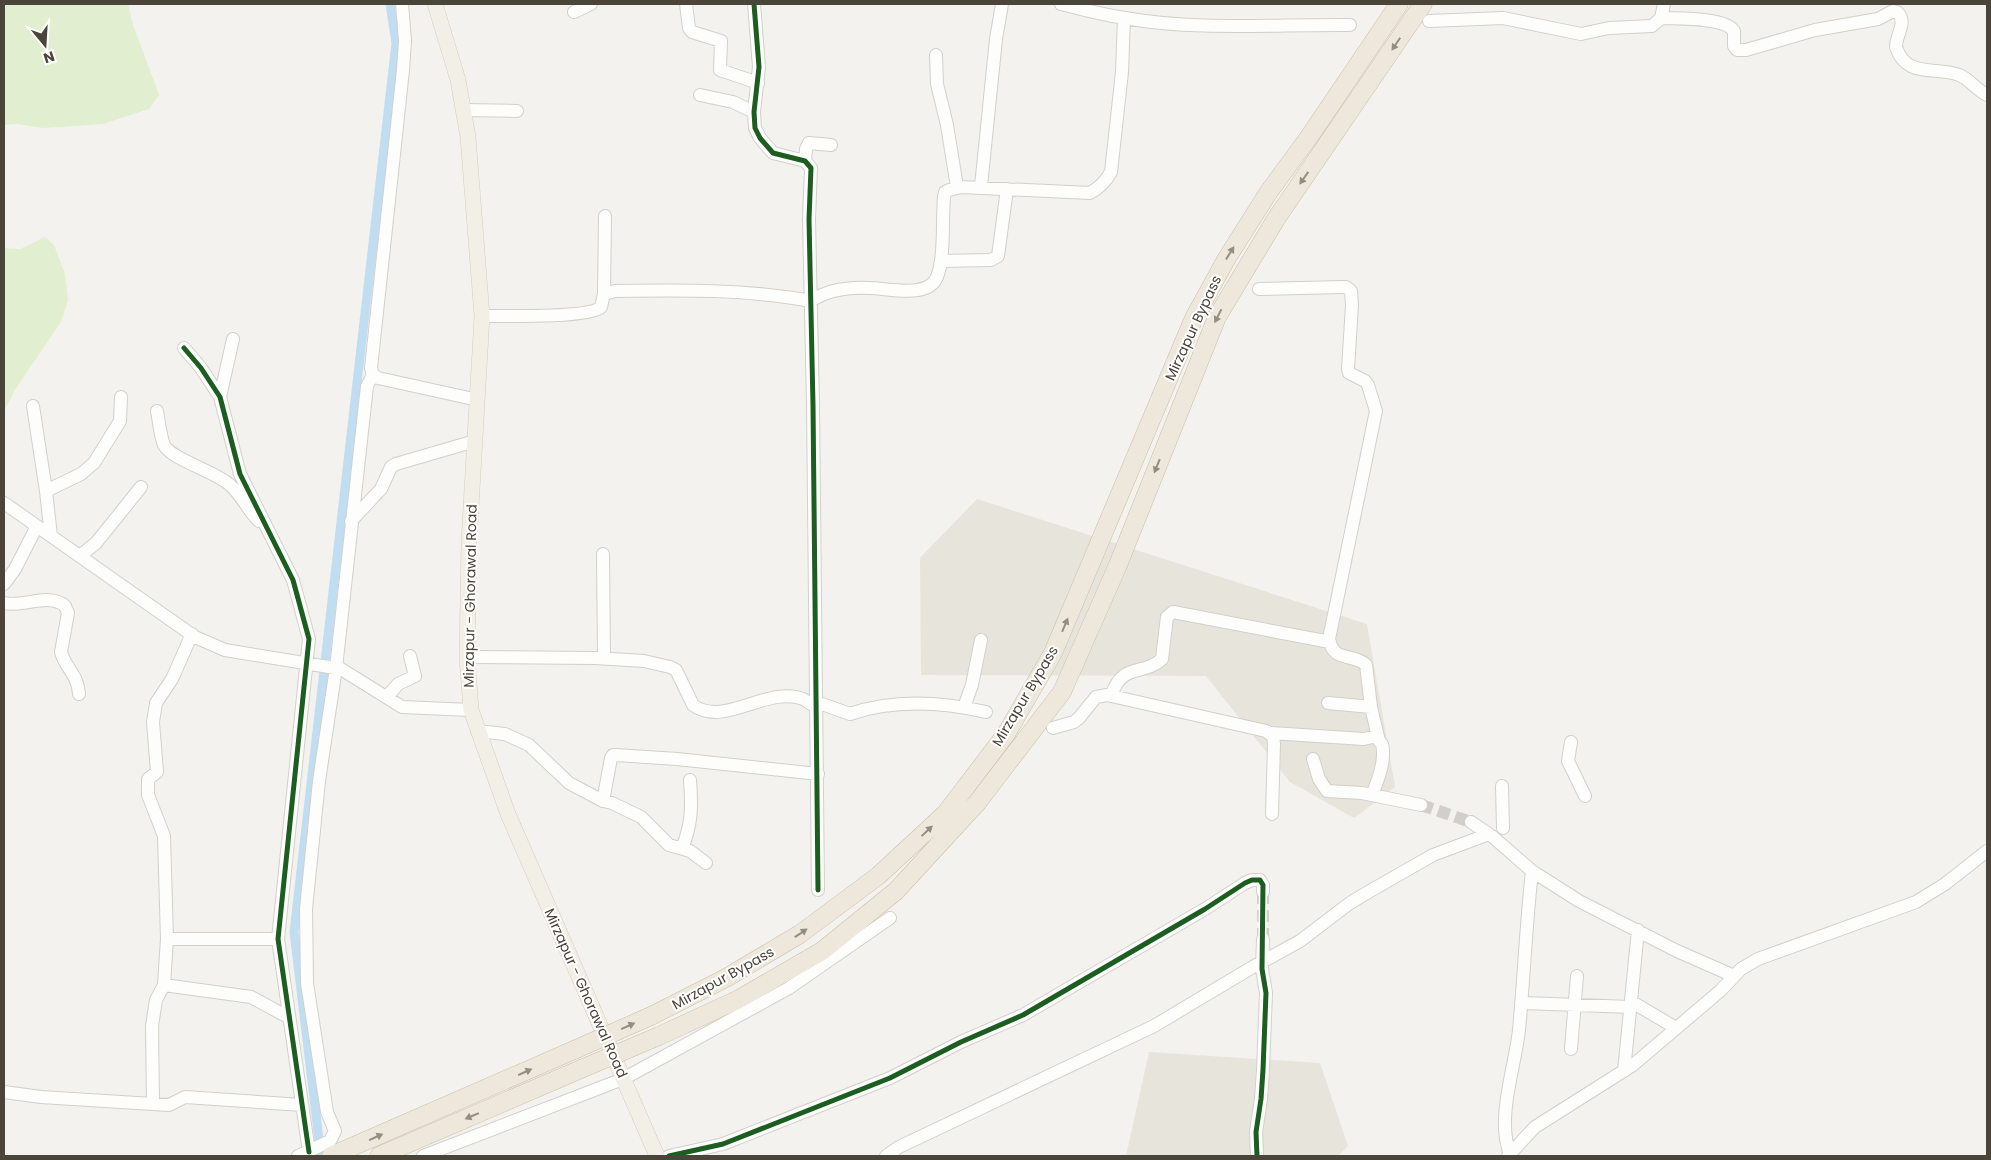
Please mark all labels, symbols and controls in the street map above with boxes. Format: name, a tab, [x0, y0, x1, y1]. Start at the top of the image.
north arrow	[20, 20, 70, 70]
one-way arrow	[1391, 38, 1401, 51]
text: N	[41, 46, 57, 69]
one-way arrow	[1299, 171, 1309, 185]
one-way arrow	[1226, 246, 1235, 259]
street label: Mirzapur Bypass	[1160, 272, 1226, 384]
one-way arrow	[1214, 309, 1222, 323]
one-way arrow	[1153, 459, 1161, 474]
street label: Mirzapur - Ghorawal Road	[458, 504, 482, 688]
one-way arrow	[1061, 618, 1069, 632]
street label: Mirzapur Bypass	[987, 642, 1063, 750]
one-way arrow	[920, 825, 932, 837]
street label: Mirzapur - Ghorawal Road	[540, 905, 632, 1081]
one-way arrow	[794, 928, 807, 938]
street label: Mirzapur Bypass	[668, 942, 778, 1014]
one-way arrow	[621, 1022, 635, 1030]
one-way arrow	[518, 1067, 532, 1075]
one-way arrow	[465, 1112, 479, 1120]
one-way arrow	[369, 1132, 383, 1140]

